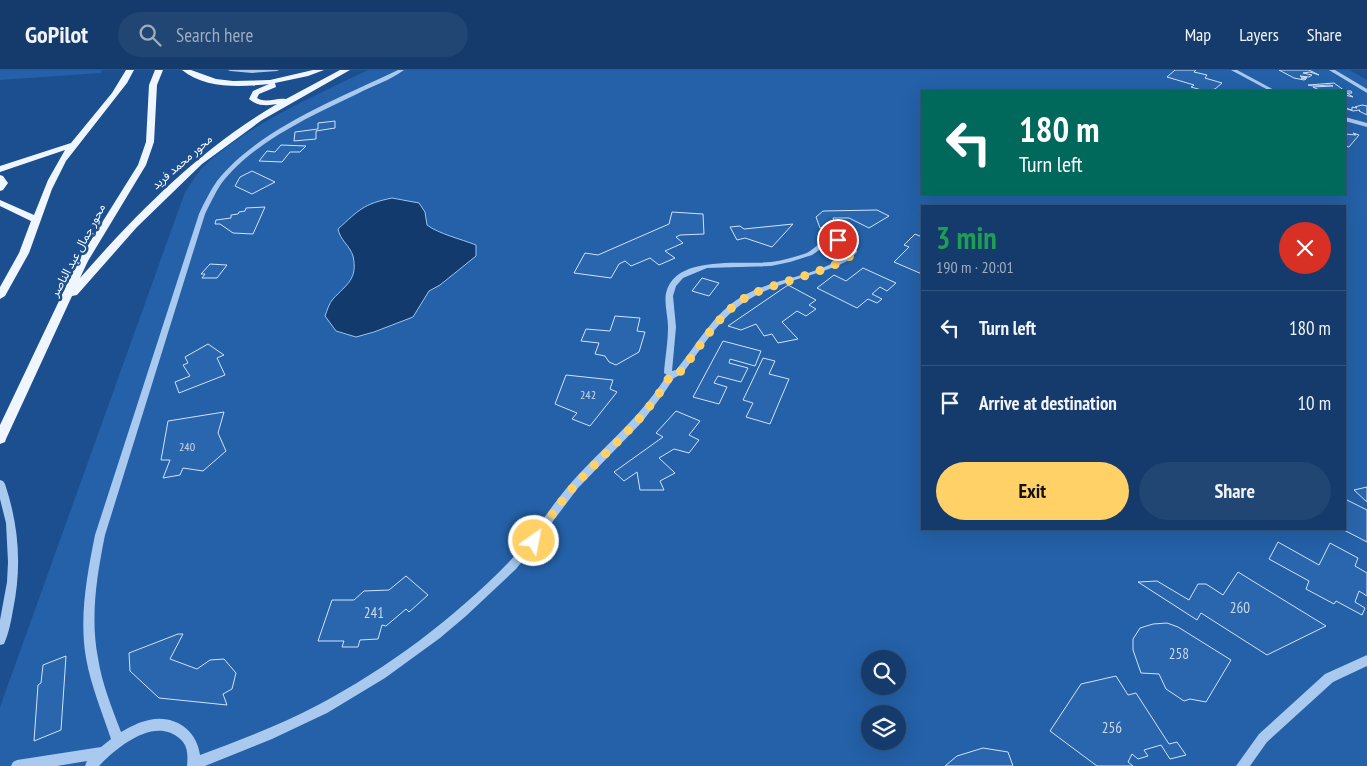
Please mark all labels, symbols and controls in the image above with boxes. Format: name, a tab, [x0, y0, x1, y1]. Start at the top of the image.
search box	[118, 12, 468, 57]
text: GoPilot	[25, 19, 88, 50]
icon: search	[136, 21, 164, 49]
text: Search here	[176, 23, 253, 47]
text: Map	[1185, 23, 1211, 46]
text: Layers	[1239, 23, 1279, 46]
text: Share	[1307, 23, 1342, 46]
text: 180 m	[1019, 106, 1100, 152]
icon: left	[936, 110, 1001, 175]
street label: محور محمد فريد	[148, 131, 215, 192]
text: Turn left	[1019, 150, 1083, 178]
street label: محور جمال عبد الناصر	[46, 201, 108, 300]
text: 3 min	[936, 218, 997, 257]
pin	[817, 219, 859, 261]
button: close	[1279, 222, 1331, 274]
icon: arrive	[824, 226, 852, 254]
text: 190 m · 20:01	[936, 257, 1014, 277]
icon: left	[936, 314, 964, 342]
text: Turn left	[979, 316, 1036, 340]
text: 180 m	[1289, 316, 1331, 340]
house number: 242	[580, 387, 596, 402]
icon: arrive	[936, 389, 964, 417]
text: Arrive at destination	[979, 391, 1117, 415]
text: 10 m	[1298, 391, 1331, 415]
house number: 240	[179, 439, 195, 454]
button: Exit	[936, 462, 1129, 520]
button: Share	[1139, 462, 1331, 520]
position arrow	[507, 514, 559, 566]
house number: 260	[1230, 598, 1250, 617]
house number: 241	[364, 603, 384, 622]
house number: 258	[1169, 644, 1189, 663]
map controls	[861, 650, 906, 750]
button: search	[861, 650, 906, 695]
button: layers	[861, 705, 906, 750]
house number: 256	[1102, 718, 1122, 737]

